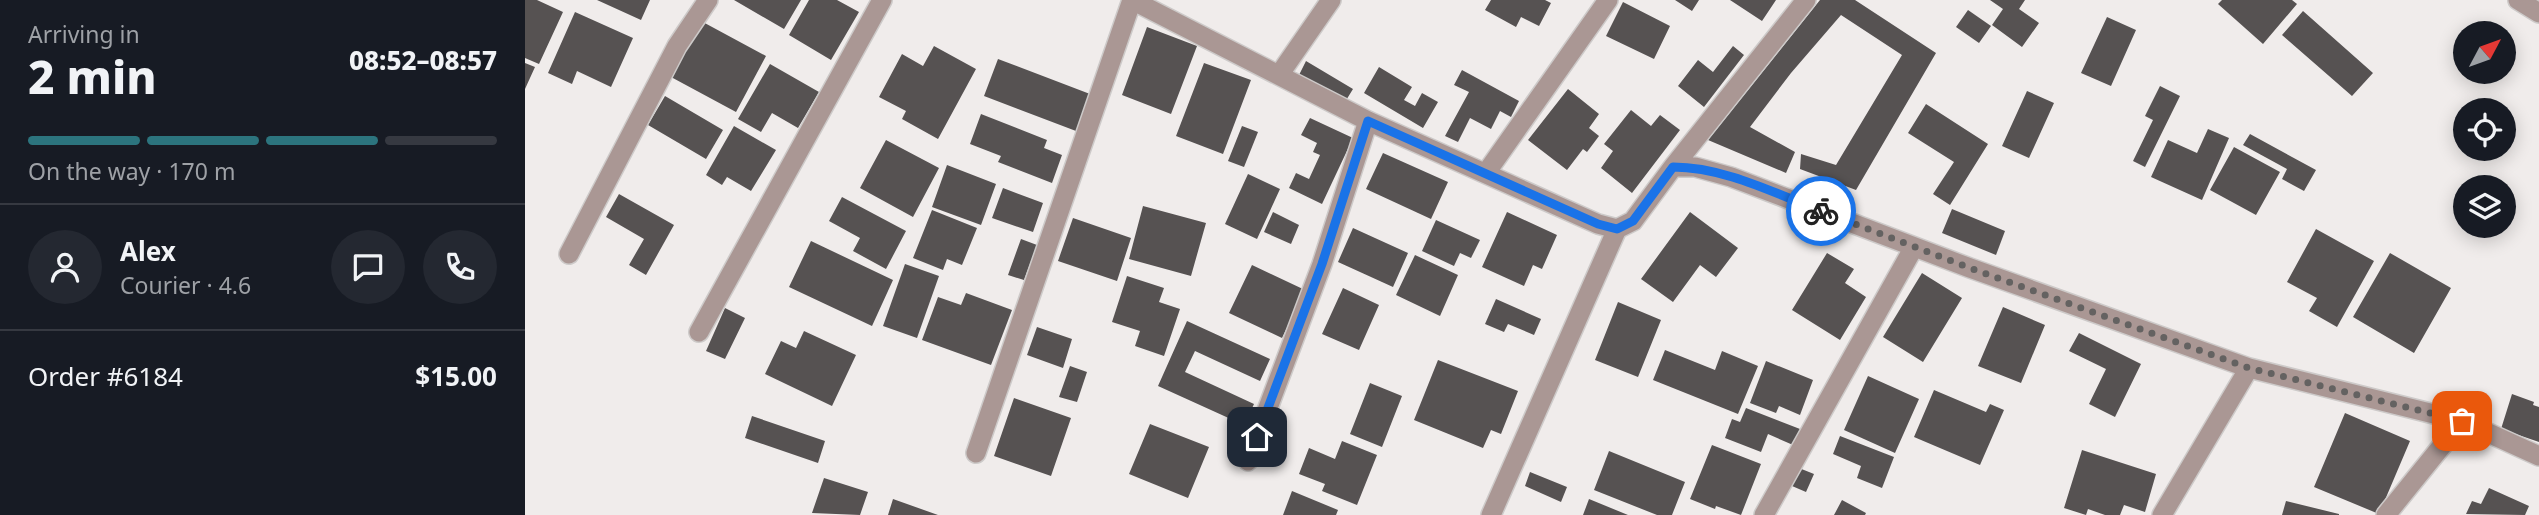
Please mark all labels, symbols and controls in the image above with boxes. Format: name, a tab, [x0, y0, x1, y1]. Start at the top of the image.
text: Arriving in	[28, 18, 140, 50]
north arrow	[2453, 21, 2517, 84]
map controls	[2453, 21, 2516, 238]
text: 08:52–08:57	[349, 42, 497, 78]
text: 2 min	[28, 45, 157, 107]
button: locate	[2453, 98, 2516, 161]
text: On the way · 170 m	[28, 155, 235, 187]
button: layers	[2453, 175, 2516, 238]
courier	[1786, 176, 1856, 246]
icon: bike	[1802, 192, 1840, 230]
button: person	[28, 230, 102, 304]
button: chat	[331, 230, 405, 304]
button: phone	[423, 230, 497, 304]
text: Alex	[120, 233, 176, 269]
text: Courier · 4.6	[120, 269, 251, 301]
text: Order #6184	[28, 358, 183, 394]
text: $15.00	[415, 358, 497, 394]
pin	[2432, 391, 2492, 451]
icon: bag	[2443, 402, 2481, 440]
pin	[1227, 407, 1287, 467]
icon: home	[1238, 418, 1276, 456]

